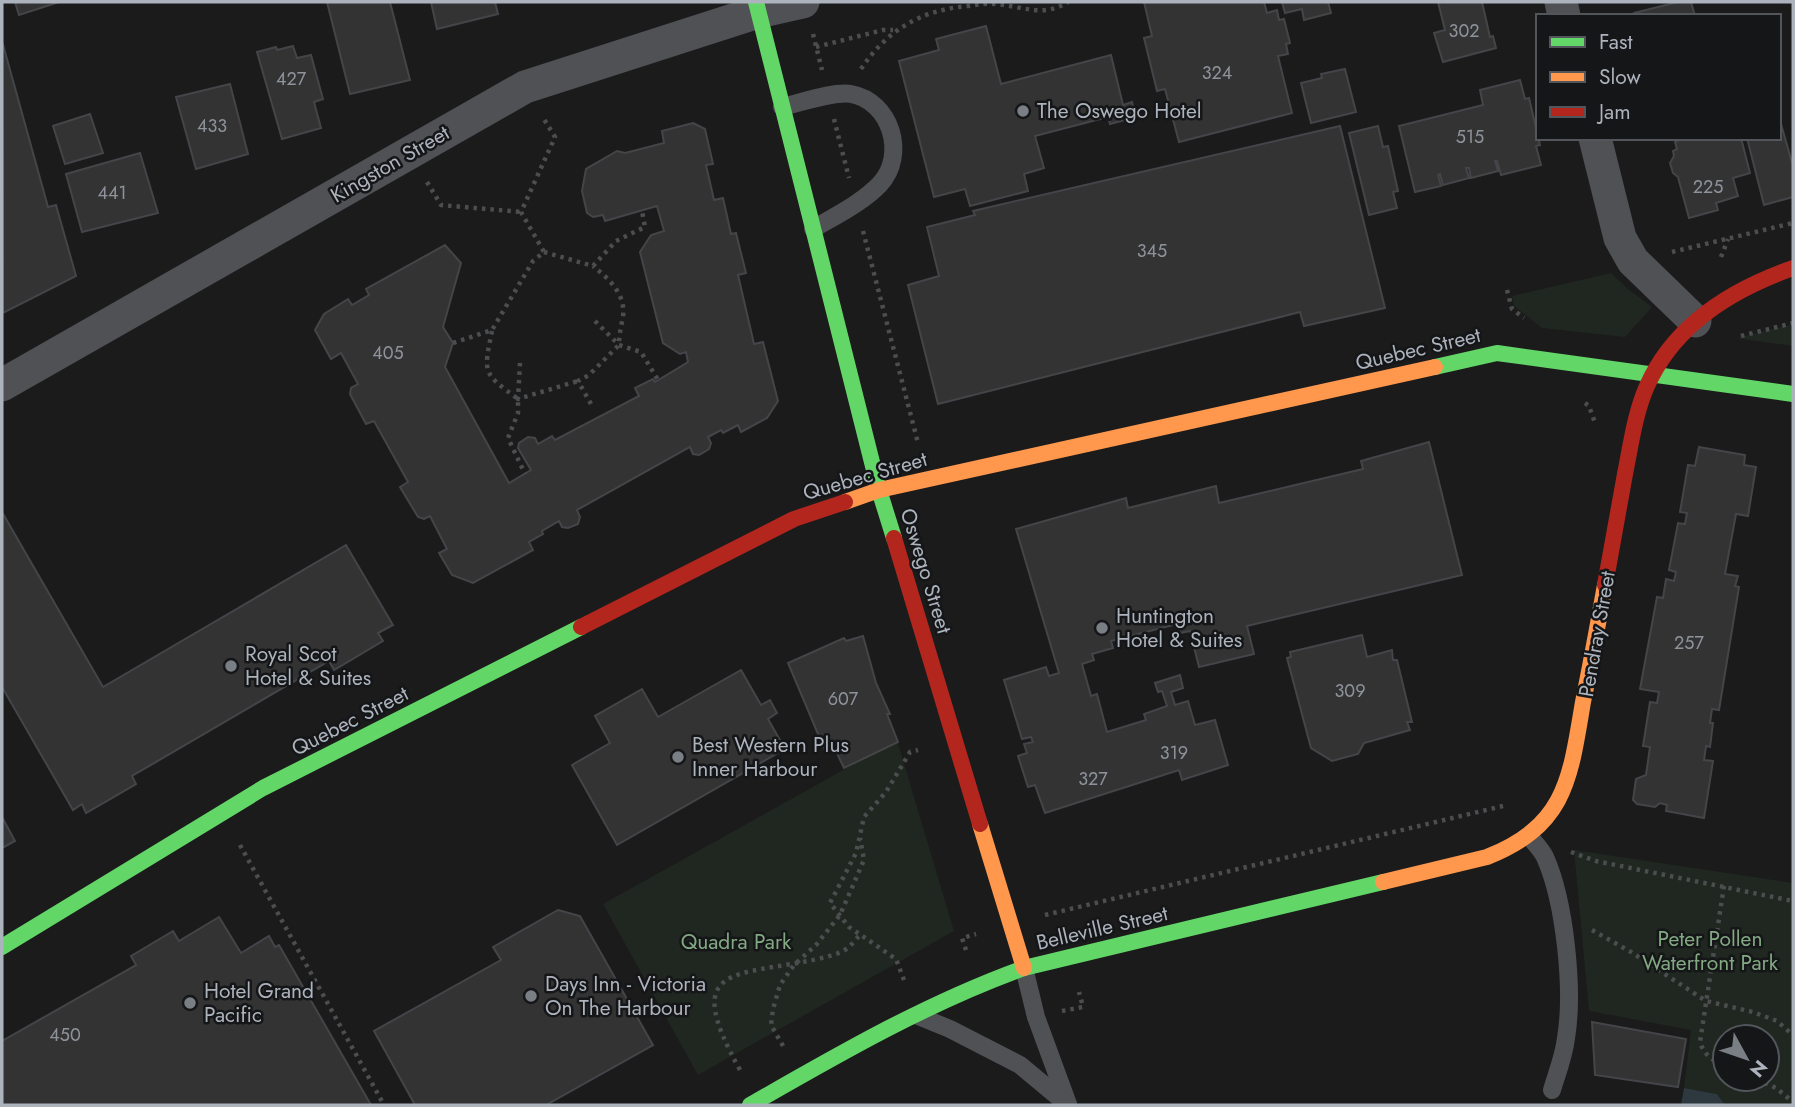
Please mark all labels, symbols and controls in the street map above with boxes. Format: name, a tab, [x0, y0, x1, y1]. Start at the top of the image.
legend	[1536, 14, 1781, 140]
house number: 302	[1449, 18, 1479, 44]
text: Fast	[1599, 27, 1632, 57]
house number: 324	[1202, 60, 1232, 86]
text: Slow	[1599, 62, 1641, 92]
house number: 427	[276, 66, 307, 92]
place label: The Oswego Hotel	[1037, 96, 1202, 126]
text: Jam	[1596, 97, 1631, 127]
marker: The Oswego Hotel	[1015, 103, 1031, 119]
house number: 433	[197, 113, 227, 139]
street label: Kingston Street	[325, 118, 455, 210]
house number: 515	[1456, 124, 1484, 150]
house number: 225	[1693, 174, 1723, 200]
house number: 441	[97, 180, 127, 206]
house number: 345	[1137, 238, 1167, 264]
street label: Quebec Street	[1352, 320, 1484, 378]
house number: 405	[372, 340, 404, 366]
street label: Quebec Street	[800, 444, 930, 508]
street label: Oswego Street	[893, 505, 959, 637]
street label: Pendray Street	[1571, 569, 1623, 699]
place label: Huntington Hotel & Suites	[1116, 601, 1242, 655]
marker: Huntington Hotel & Suites	[1094, 620, 1110, 636]
house number: 257	[1674, 630, 1704, 656]
place label: Royal Scot Hotel & Suites	[245, 639, 371, 693]
marker: Royal Scot Hotel & Suites	[223, 658, 239, 674]
house number: 309	[1335, 678, 1366, 704]
street label: Quebec Street	[286, 679, 414, 763]
house number: 607	[828, 686, 859, 712]
place label: Best Western Plus Inner Harbour	[692, 730, 849, 784]
house number: 319	[1160, 740, 1188, 766]
marker: Best Western Plus Inner Harbour	[670, 749, 686, 765]
house number: 327	[1078, 766, 1108, 792]
street label: Belleville Street	[1033, 898, 1171, 958]
park label: Peter Pollen Waterfront Park	[1642, 924, 1779, 978]
park label: Quadra Park	[681, 927, 792, 957]
place label: Days Inn - Victoria On The Harbour	[545, 969, 706, 1023]
place label: Hotel Grand Pacific	[204, 976, 314, 1030]
marker: Days Inn - Victoria On The Harbour	[523, 988, 539, 1004]
marker: Hotel Grand Pacific	[182, 995, 198, 1011]
house number: 450	[49, 1022, 81, 1048]
north arrow	[1711, 1023, 1781, 1093]
text: N	[1743, 1054, 1774, 1083]

